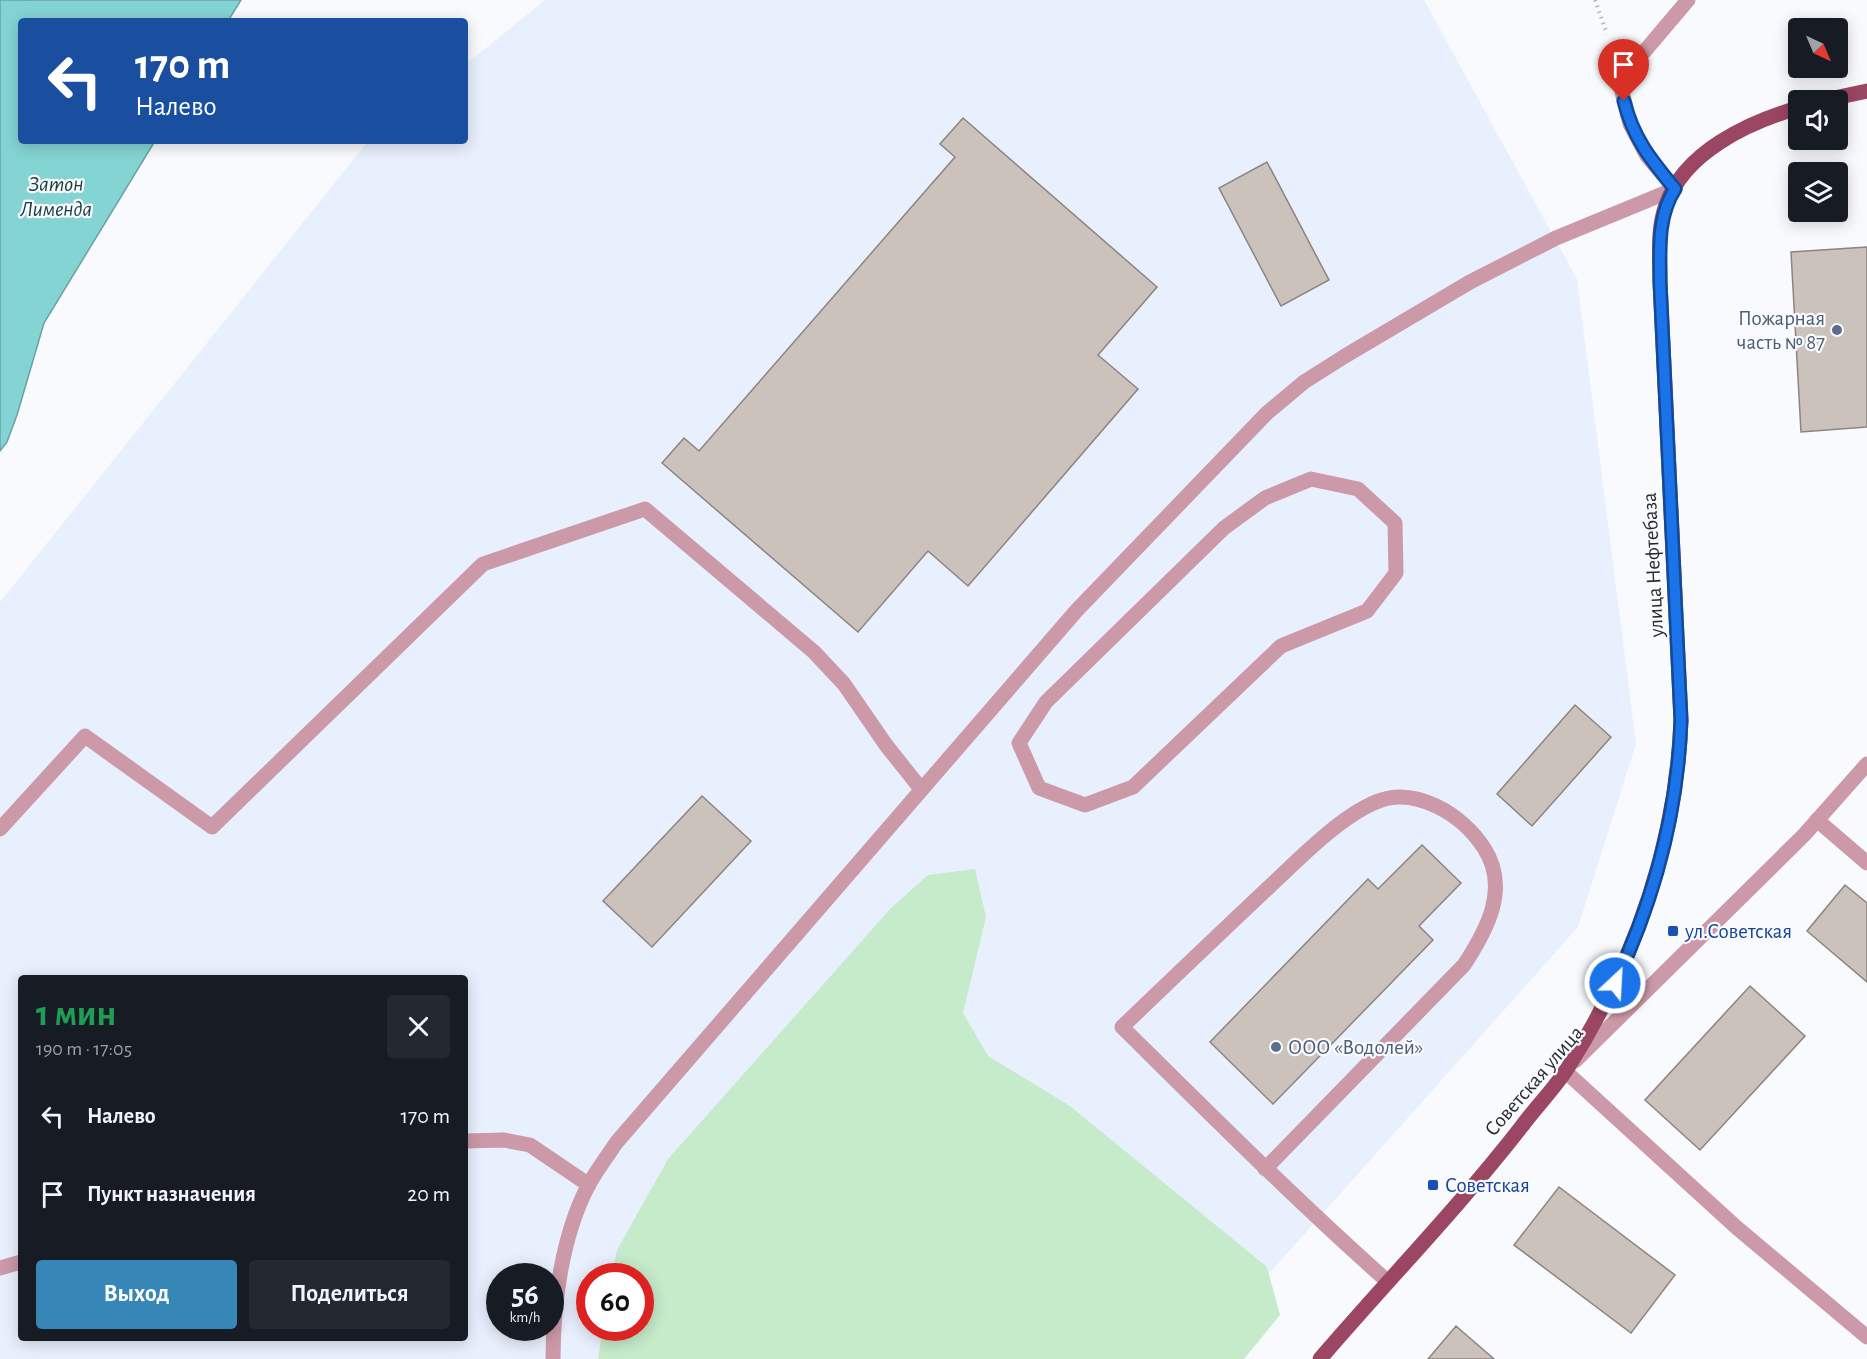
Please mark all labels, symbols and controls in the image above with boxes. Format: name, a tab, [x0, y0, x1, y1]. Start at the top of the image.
north arrow	[1788, 18, 1848, 78]
map controls	[1788, 18, 1848, 222]
pin	[1598, 39, 1649, 101]
icon: left	[36, 42, 114, 120]
text: 170 m	[135, 44, 230, 86]
icon: arrive	[1607, 48, 1640, 81]
button: sound	[1788, 90, 1848, 150]
text: Налево	[135, 93, 217, 120]
button: layers	[1788, 162, 1848, 222]
water label: Затон Лименда	[19, 173, 92, 220]
place label: Пожарная часть № 87	[1737, 308, 1825, 353]
marker: Пожарная часть № 87	[1830, 323, 1844, 337]
street label: улица Нефтебаза	[1639, 492, 1667, 639]
place label: ул.Советская	[1684, 921, 1792, 942]
marker: ул.Советская	[1666, 924, 1680, 938]
position arrow	[1583, 951, 1647, 1015]
button: close	[387, 995, 450, 1058]
text: 1 мин	[36, 996, 116, 1032]
street label: Советская улица	[1481, 1022, 1588, 1140]
place label: ООО «Водолей»	[1288, 1037, 1423, 1058]
text: 190 m · 17:05	[36, 1039, 132, 1059]
marker: ООО «Водолей»	[1269, 1040, 1283, 1054]
icon: left	[36, 1100, 69, 1133]
text: Налево	[87, 1105, 156, 1127]
text: 170 m	[400, 1105, 450, 1127]
place label: Советская	[1445, 1175, 1530, 1196]
icon: arrive	[36, 1178, 69, 1211]
marker: Советская	[1426, 1178, 1440, 1192]
text: Пункт назначения	[87, 1183, 256, 1205]
text: 20 m	[407, 1183, 450, 1205]
button: Выход	[36, 1260, 237, 1329]
button: Поделиться	[249, 1260, 450, 1329]
speed limit sign: 60	[576, 1263, 654, 1341]
text: 56	[511, 1280, 539, 1310]
text: km/h	[510, 1310, 540, 1325]

